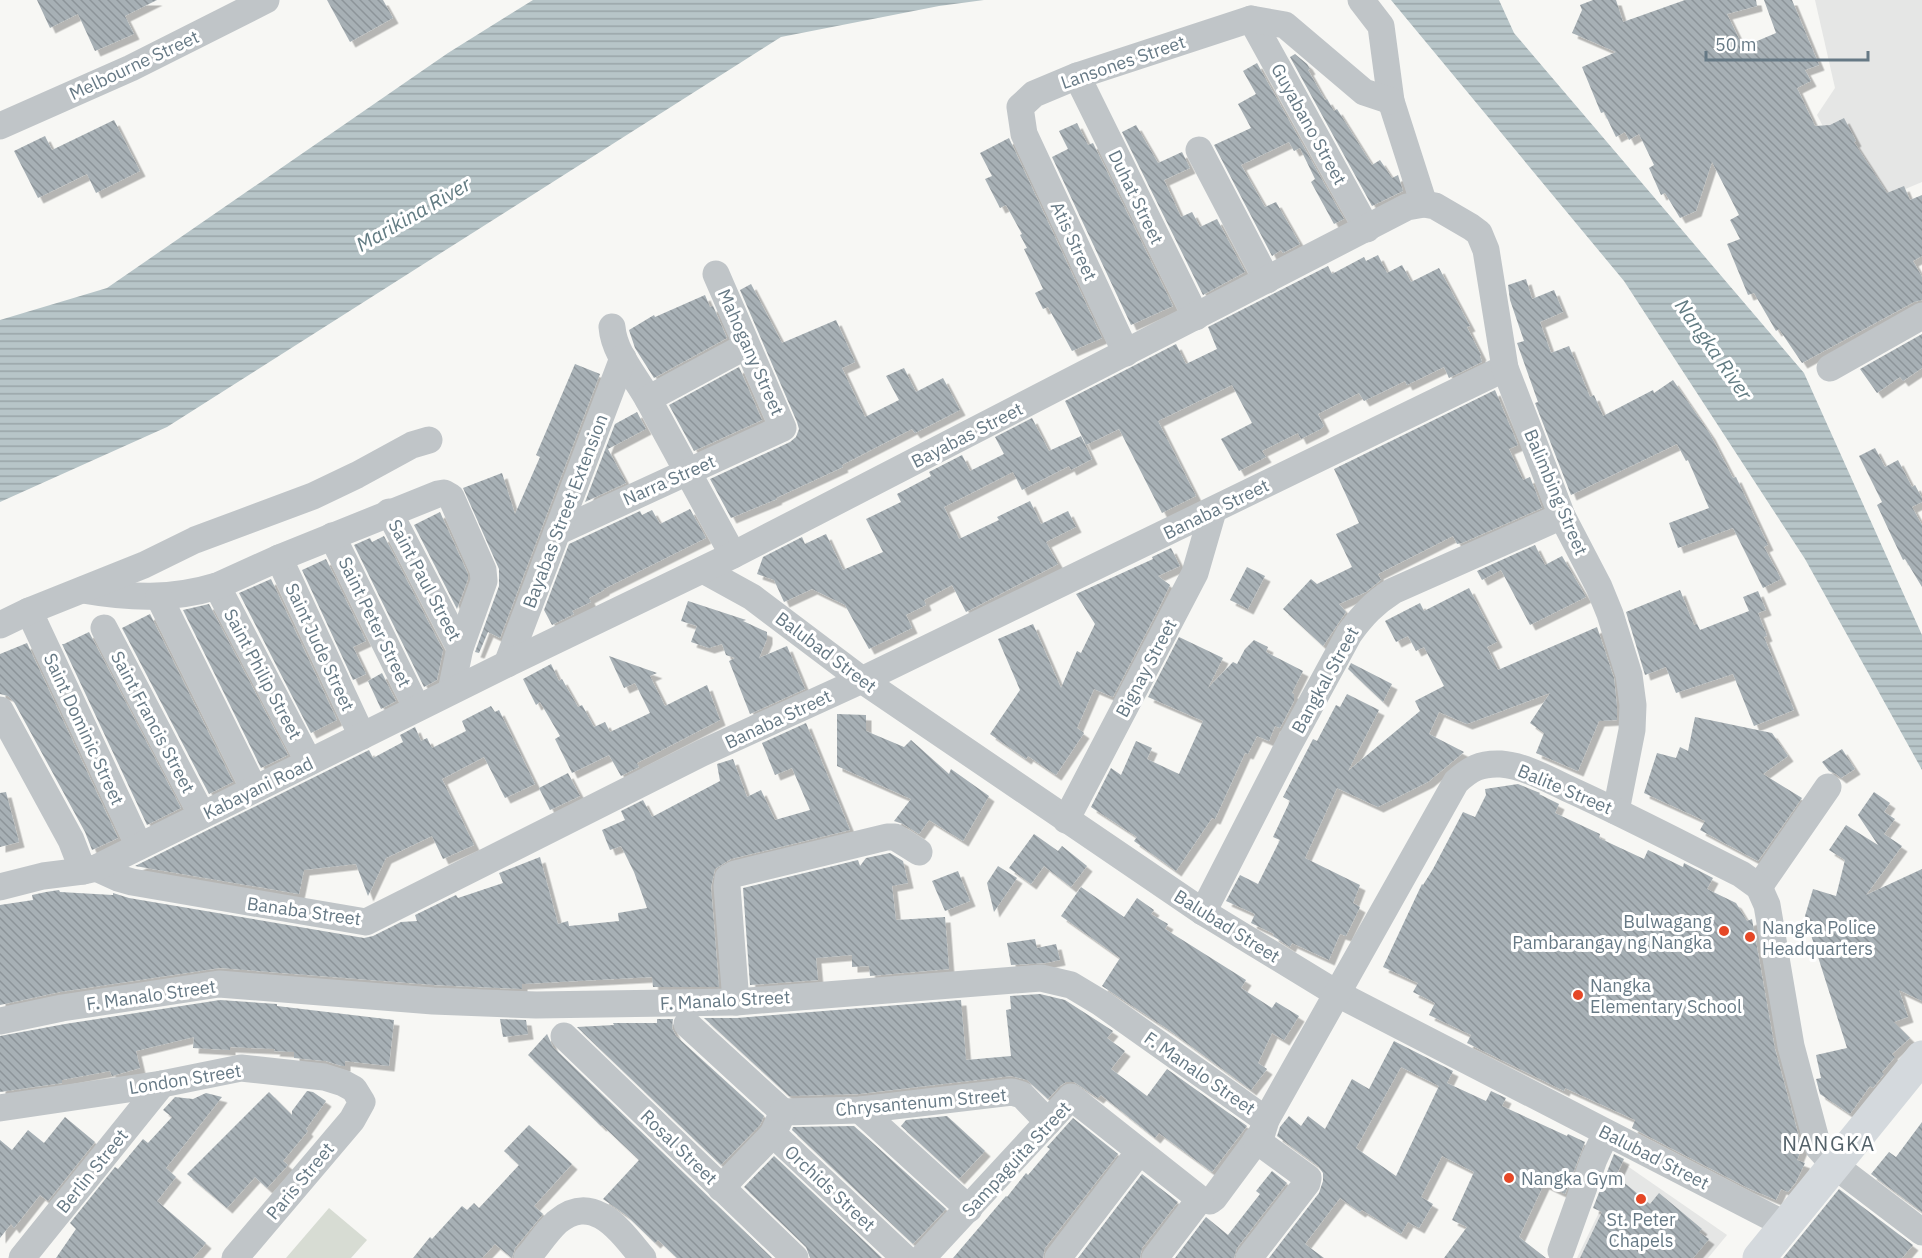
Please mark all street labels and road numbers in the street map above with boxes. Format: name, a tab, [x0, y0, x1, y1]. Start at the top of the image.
street label: Melbourne Street	[65, 25, 203, 105]
street label: Lansones Street	[1058, 30, 1188, 94]
street label: Guyabano Street	[1266, 59, 1352, 189]
street label: Duhat Street	[1103, 146, 1169, 248]
street label: Atis Street	[1046, 198, 1102, 284]
street label: Mahogany Street	[713, 285, 789, 419]
street label: Bayabas Street	[907, 397, 1027, 473]
street label: Bayabas Street Extension	[517, 411, 613, 611]
street label: Balimbing Street	[1519, 425, 1593, 559]
street label: Narra Street	[619, 449, 719, 511]
street label: Banaba Street	[1159, 473, 1273, 545]
street label: Saint Paul Street	[383, 515, 467, 645]
street label: Saint Peter Street	[334, 553, 416, 691]
street label: Saint Jude Street	[280, 579, 360, 715]
street label: Saint Philip Street	[219, 605, 307, 743]
street label: Balubad Street	[771, 607, 881, 697]
street label: Bignay Street	[1110, 615, 1182, 721]
street label: Bangkal Street	[1286, 623, 1364, 737]
street label: Saint Francis Street	[106, 647, 200, 797]
street label: Saint Dominic Street	[39, 649, 129, 809]
street label: Banaba Street	[721, 684, 835, 754]
street label: Kabayani Road	[199, 751, 317, 825]
street label: Balite Street	[1514, 759, 1616, 819]
street label: Balubad Street	[1170, 884, 1284, 968]
street label: Banaba Street	[246, 892, 362, 930]
street label: F. Manalo Street	[85, 975, 217, 1015]
street label: F. Manalo Street	[659, 985, 791, 1015]
street label: F. Manalo Street	[1140, 1026, 1260, 1120]
street label: London Street	[127, 1059, 243, 1099]
street label: Chrysantenum Street	[835, 1083, 1007, 1121]
street label: Sampaguita Street	[957, 1096, 1075, 1222]
street label: Rosal Street	[636, 1105, 722, 1189]
street label: Balubad Street	[1595, 1119, 1713, 1195]
street label: Berlin Street	[51, 1124, 133, 1218]
street label: Paris Street	[261, 1138, 339, 1224]
street label: Orchids Street	[780, 1140, 880, 1236]

